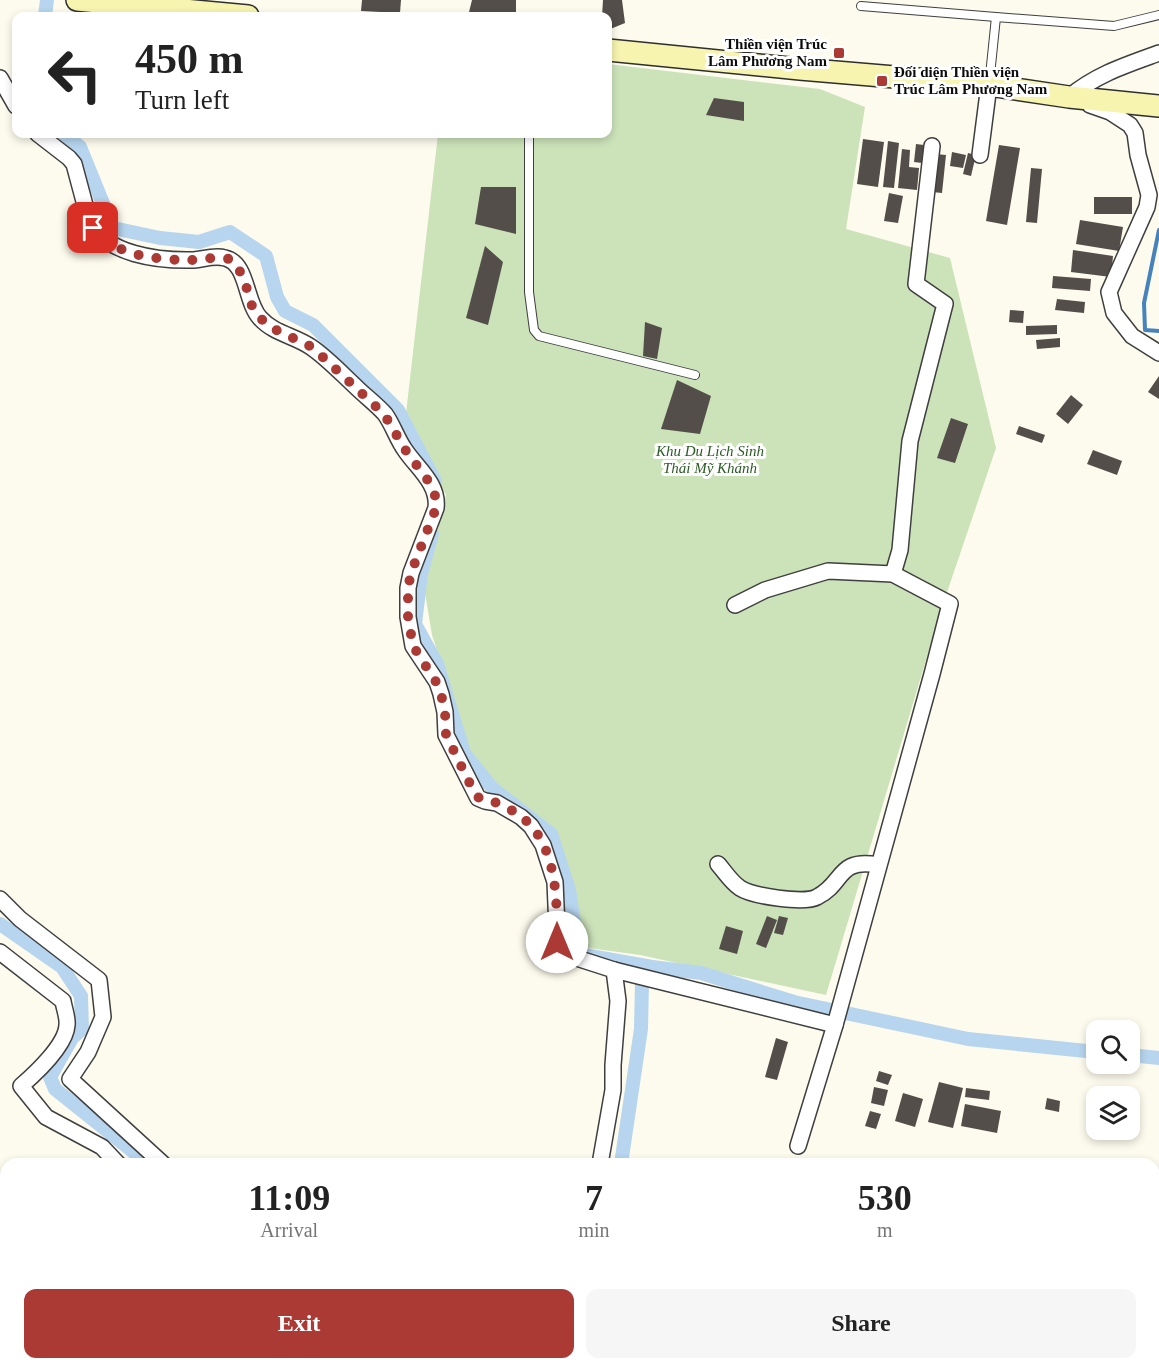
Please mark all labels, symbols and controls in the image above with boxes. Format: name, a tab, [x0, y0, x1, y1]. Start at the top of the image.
icon: left	[36, 36, 114, 114]
text: 450 m	[135, 36, 244, 82]
place label: Thiền viện Trúc Lâm Phương Nam	[708, 36, 828, 69]
marker: Thiền viện Trúc Lâm Phương Nam	[832, 46, 846, 60]
place label: Đối diện Thiền viện Trúc Lâm Phương Nam	[894, 64, 1048, 97]
marker: Đối diện Thiền viện Trúc Lâm Phương Nam	[875, 74, 889, 88]
text: Turn left	[135, 85, 229, 115]
pin	[67, 202, 118, 253]
icon: arrive	[76, 211, 109, 244]
park label: Khu Du Lịch Sinh Thái Mỹ Khánh	[655, 443, 764, 476]
position arrow	[525, 910, 589, 974]
map controls	[1086, 1020, 1140, 1140]
button: search	[1086, 1020, 1140, 1074]
button: layers	[1086, 1086, 1140, 1140]
text: 11:09	[248, 1178, 330, 1218]
text: 7	[585, 1178, 603, 1218]
text: 530	[858, 1178, 912, 1218]
text: Arrival	[260, 1219, 318, 1241]
text: min	[578, 1219, 610, 1241]
text: m	[877, 1219, 893, 1241]
button: Exit	[24, 1289, 574, 1358]
button: Share	[586, 1289, 1136, 1358]

